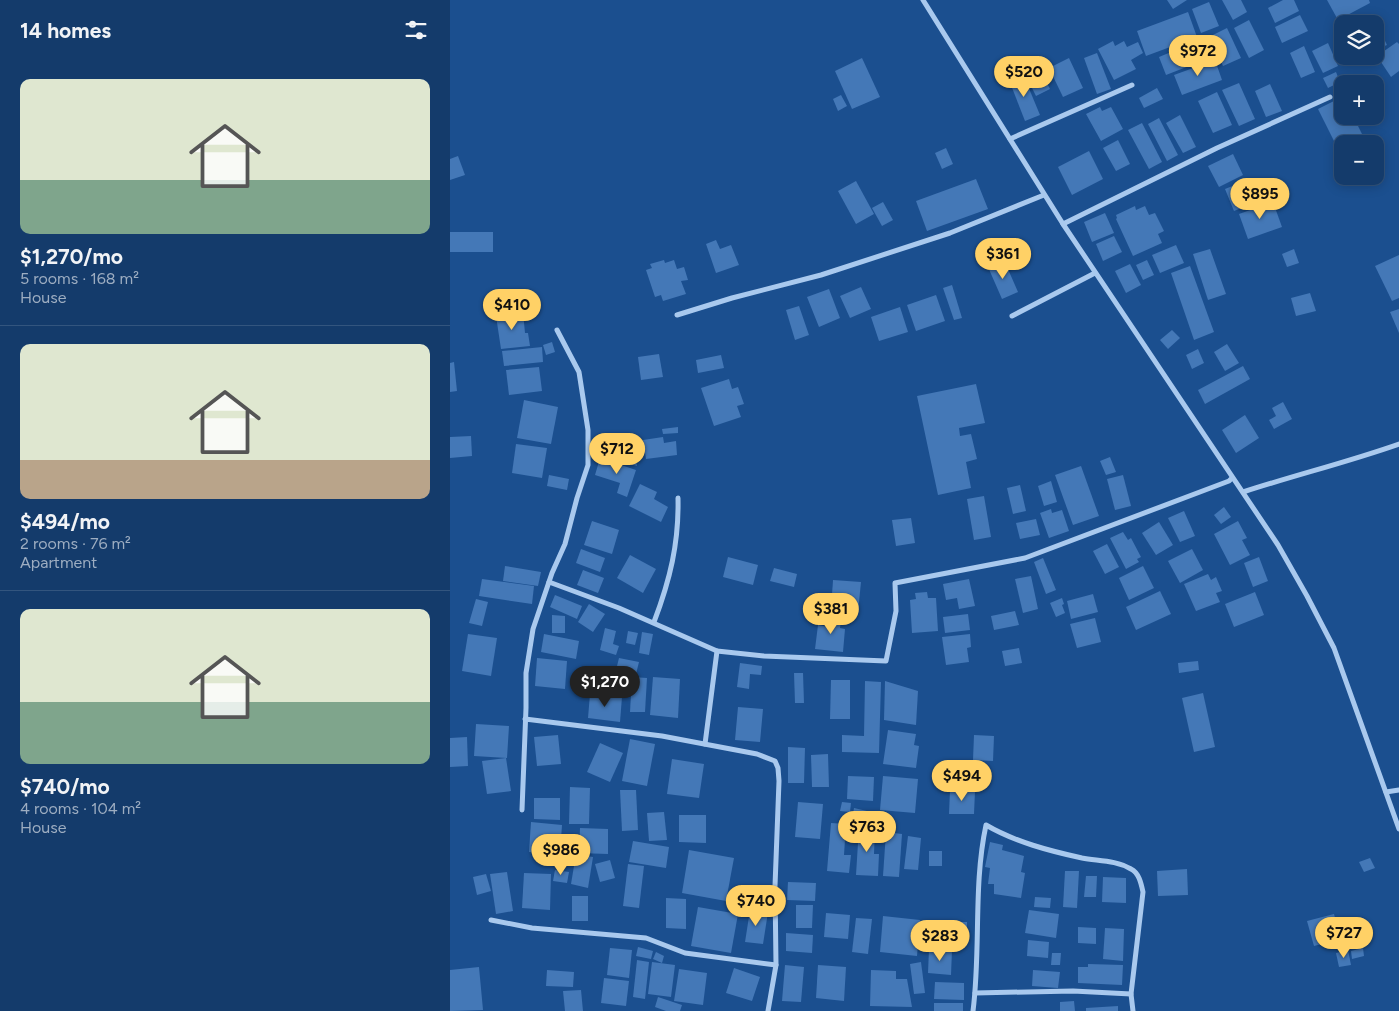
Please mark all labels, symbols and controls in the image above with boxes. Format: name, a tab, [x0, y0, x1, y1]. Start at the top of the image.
map controls	[1334, 15, 1384, 185]
button: layers	[1334, 15, 1384, 65]
icon: filters	[402, 16, 430, 44]
text: 14 homes	[20, 18, 111, 43]
pin: $972	[1168, 34, 1228, 77]
text: $972	[1180, 41, 1216, 60]
pin: $520	[994, 56, 1054, 98]
text: $520	[1005, 62, 1043, 81]
button: +	[1334, 75, 1384, 125]
icon: home	[180, 111, 270, 201]
button: −	[1334, 135, 1384, 185]
pin: $895	[1230, 178, 1290, 220]
text: $895	[1241, 184, 1279, 203]
pin: $361	[973, 238, 1033, 280]
text: $1,270/mo	[20, 244, 123, 269]
text: $361	[986, 244, 1020, 263]
text: 5 rooms · 168 m²	[20, 269, 139, 288]
text: House	[20, 288, 66, 307]
pin: $410	[482, 288, 542, 331]
text: $410	[494, 295, 530, 314]
icon: home	[180, 377, 270, 467]
pin: $712	[587, 432, 647, 475]
text: $712	[600, 439, 634, 458]
text: $494/mo	[20, 509, 110, 534]
text: 2 rooms · 76 m²	[20, 534, 131, 553]
text: Apartment	[20, 553, 97, 572]
pin: $381	[801, 592, 861, 635]
text: $381	[814, 599, 848, 618]
icon: home	[180, 642, 270, 732]
pin: $1,270	[564, 666, 646, 708]
text: $1,270	[581, 672, 629, 691]
pin: $494	[932, 760, 992, 802]
text: $494	[943, 766, 981, 785]
text: $740/mo	[20, 774, 110, 799]
text: 4 rooms · 104 m²	[20, 799, 141, 818]
pin: $763	[837, 810, 897, 853]
text: $763	[849, 817, 885, 836]
text: House	[20, 818, 66, 837]
pin: $986	[531, 834, 591, 876]
text: $986	[542, 840, 580, 859]
pin: $740	[726, 884, 786, 927]
text: $740	[737, 891, 775, 910]
pin: $727	[1314, 916, 1374, 959]
pin: $283	[910, 920, 970, 962]
text: $727	[1326, 923, 1362, 942]
text: $283	[922, 926, 958, 945]

